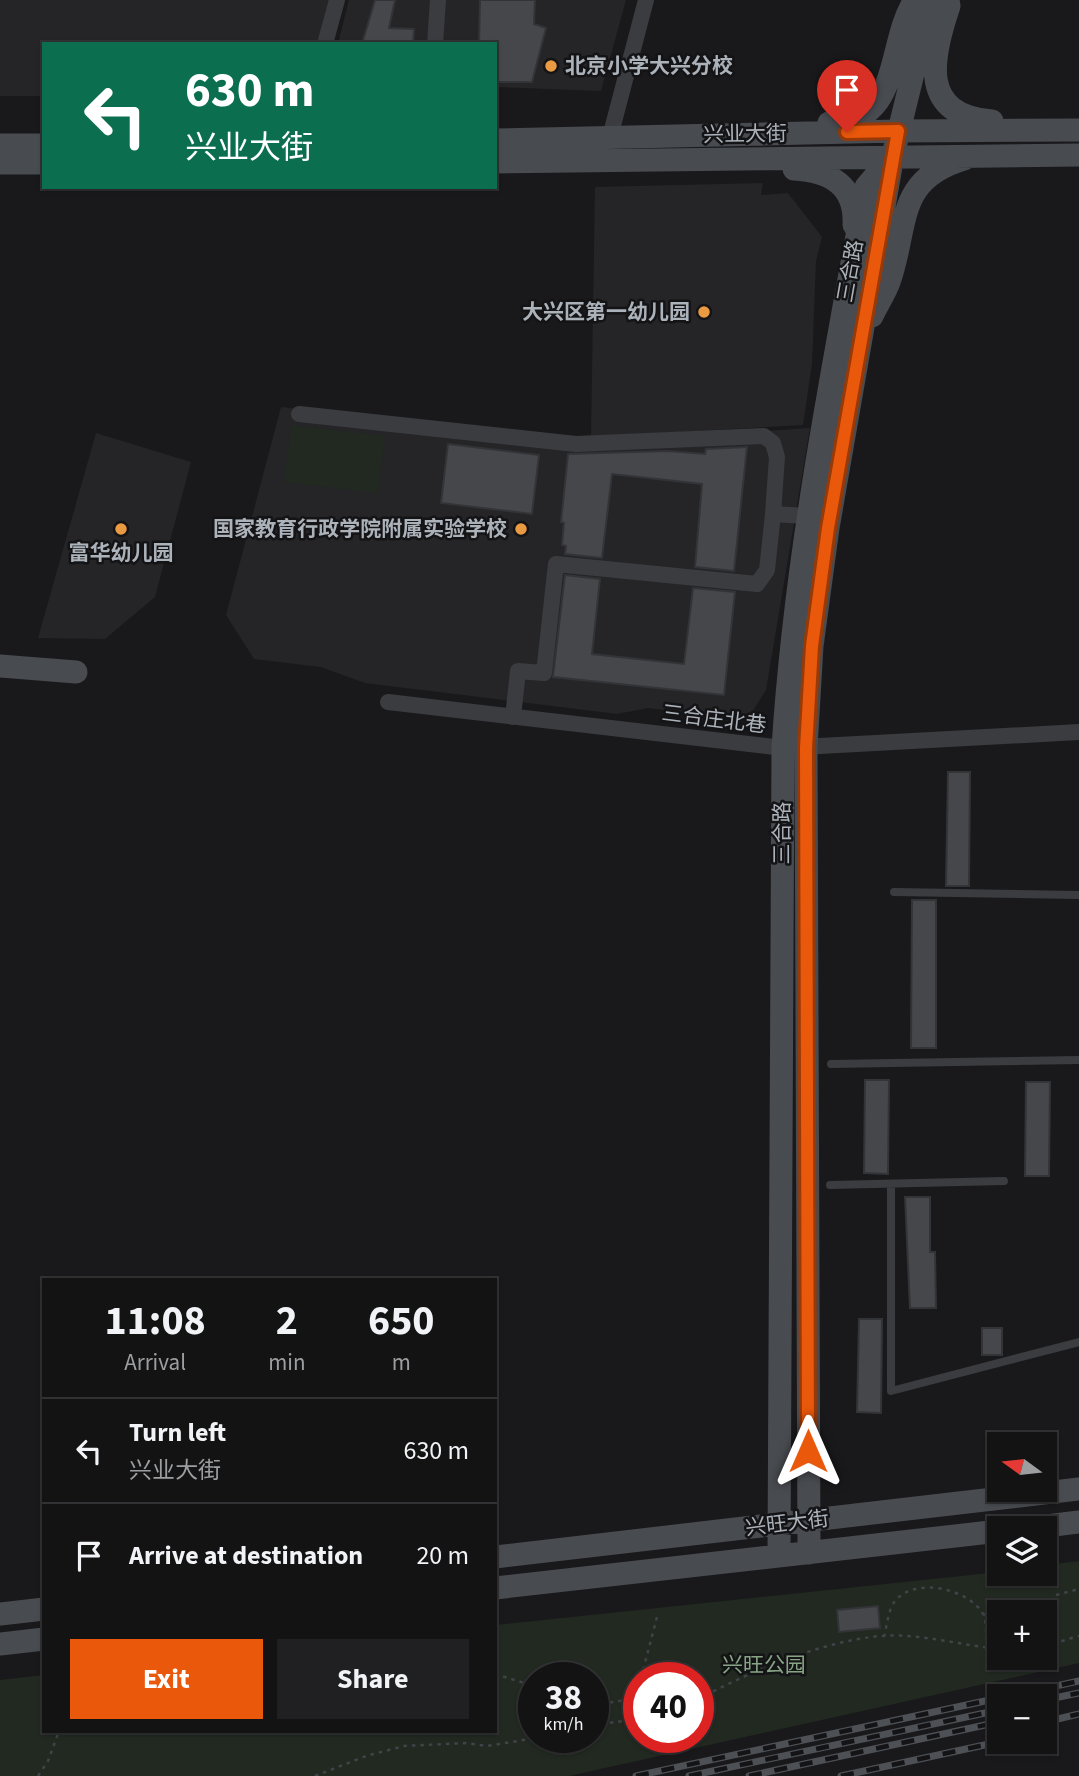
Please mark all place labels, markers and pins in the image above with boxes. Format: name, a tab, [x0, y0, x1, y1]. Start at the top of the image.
place label: 北京小学大兴分校	[565, 51, 733, 81]
marker: 北京小学大兴分校	[543, 58, 559, 74]
pin	[817, 60, 877, 132]
place label: 大兴区第一幼儿园	[522, 297, 690, 327]
marker: 大兴区第一幼儿园	[696, 304, 712, 320]
place label: 国家教育行政学院附属实验学校	[213, 514, 507, 544]
marker: 富华幼儿园	[113, 521, 129, 537]
marker: 国家教育行政学院附属实验学校	[513, 521, 529, 537]
place label: 富华幼儿园	[69, 538, 174, 568]

